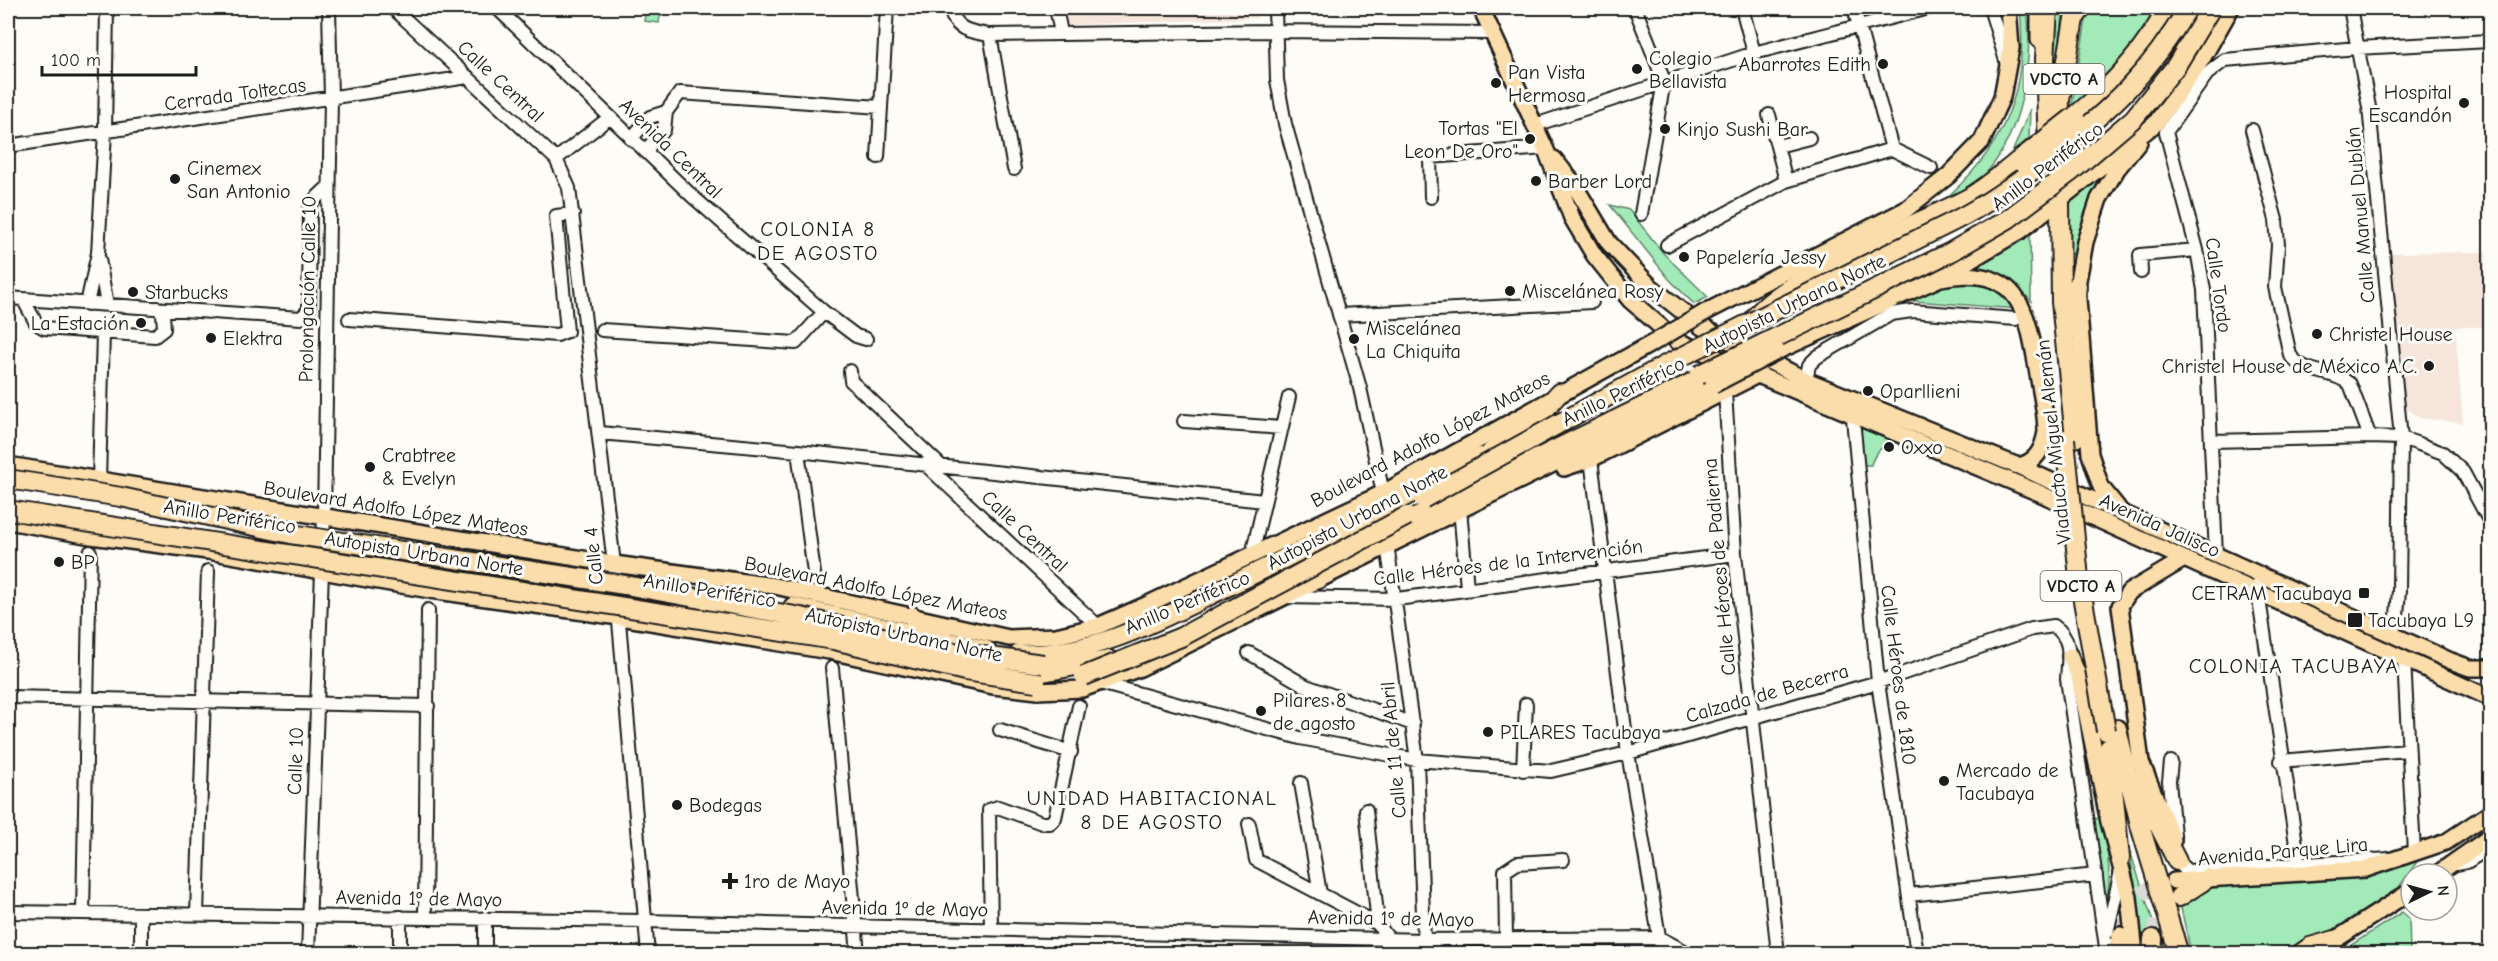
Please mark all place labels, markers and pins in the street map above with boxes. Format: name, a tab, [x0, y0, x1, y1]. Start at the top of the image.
place label: Colegio Bellavista	[1649, 47, 1727, 93]
place label: Abarrotes Edith	[1739, 53, 1871, 76]
marker: Abarrotes Edith	[1876, 57, 1890, 71]
place label: Pan Vista Hermosa	[1508, 61, 1586, 107]
marker: Colegio Bellavista	[1630, 62, 1644, 76]
marker: Pan Vista Hermosa	[1489, 76, 1503, 90]
place label: Hospital Escandón	[2368, 81, 2452, 127]
marker: Hospital Escandón	[2457, 96, 2471, 110]
place label: Tortas "El Leon De Oro"	[1404, 117, 1518, 163]
place label: Kinjo Sushi Bar	[1677, 118, 1808, 141]
marker: Kinjo Sushi Bar	[1658, 122, 1672, 136]
marker: Tortas "El Leon De Oro"	[1523, 132, 1537, 146]
place label: Cinemex San Antonio	[187, 157, 291, 203]
place label: Barber Lord	[1548, 170, 1652, 193]
marker: Cinemex San Antonio	[168, 172, 182, 186]
marker: Barber Lord	[1529, 174, 1543, 188]
place label: Papelería Jessy	[1696, 246, 1826, 269]
marker: Papelería Jessy	[1677, 250, 1691, 264]
place label: Miscelánea Rosy	[1522, 280, 1663, 303]
place label: Starbucks	[145, 281, 228, 304]
marker: Miscelánea Rosy	[1503, 284, 1517, 298]
marker: Starbucks	[126, 285, 140, 299]
place label: La Estación	[31, 312, 129, 335]
marker: La Estación	[134, 316, 148, 330]
place label: Miscelánea La Chiquita	[1366, 317, 1461, 363]
place label: Christel House	[2329, 323, 2453, 346]
place label: Elektra	[223, 327, 283, 350]
marker: Christel House	[2310, 327, 2324, 341]
marker: Elektra	[204, 331, 218, 345]
marker: Miscelánea La Chiquita	[1347, 332, 1361, 346]
place label: Christel House de México A.C.	[2162, 355, 2417, 378]
marker: Christel House de México A.C.	[2422, 359, 2436, 373]
place label: Oparllieni	[1880, 380, 1961, 403]
marker: Oparllieni	[1861, 384, 1875, 398]
place label: Oxxo	[1901, 436, 1943, 459]
marker: Oxxo	[1882, 440, 1896, 454]
place label: Crabtree & Evelyn	[382, 444, 456, 490]
marker: Crabtree & Evelyn	[363, 460, 377, 474]
place label: BP	[71, 551, 95, 574]
marker: BP	[52, 555, 66, 569]
place label: CETRAM Tacubaya	[2192, 582, 2352, 605]
marker: CETRAM Tacubaya	[2357, 586, 2371, 600]
place label: Tacubaya L9	[2368, 609, 2474, 632]
marker: Tacubaya L9	[2346, 611, 2364, 629]
place label: Pilares 8 de agosto	[1273, 689, 1356, 735]
marker: Pilares 8 de agosto	[1254, 704, 1268, 718]
place label: PILARES Tacubaya	[1500, 721, 1661, 744]
marker: PILARES Tacubaya	[1481, 725, 1495, 739]
place label: Mercado de Tacubaya	[1956, 759, 2059, 805]
marker: Mercado de Tacubaya	[1937, 774, 1951, 788]
place label: Bodegas	[689, 794, 762, 817]
marker: Bodegas	[670, 798, 684, 812]
place label: 1ro de Mayo	[744, 870, 850, 893]
marker: 1ro de Mayo	[721, 872, 739, 890]

